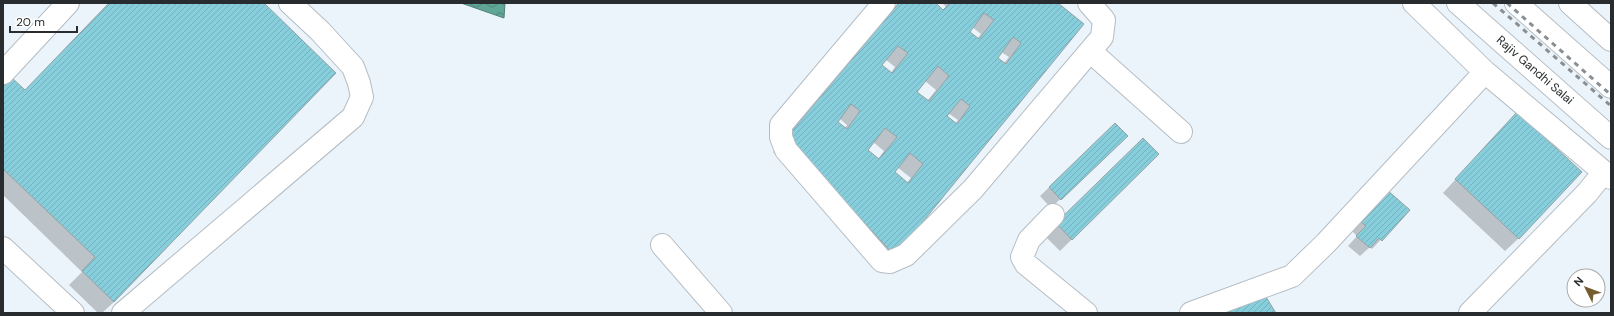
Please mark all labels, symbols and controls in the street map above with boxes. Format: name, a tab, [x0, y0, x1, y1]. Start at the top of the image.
scale bar	[10, 8, 77, 34]
text: 20 m	[16, 14, 45, 30]
street label: Rajiv Gandhi Salai	[1493, 32, 1577, 108]
north arrow	[1566, 268, 1606, 308]
text: N	[1571, 274, 1586, 289]

